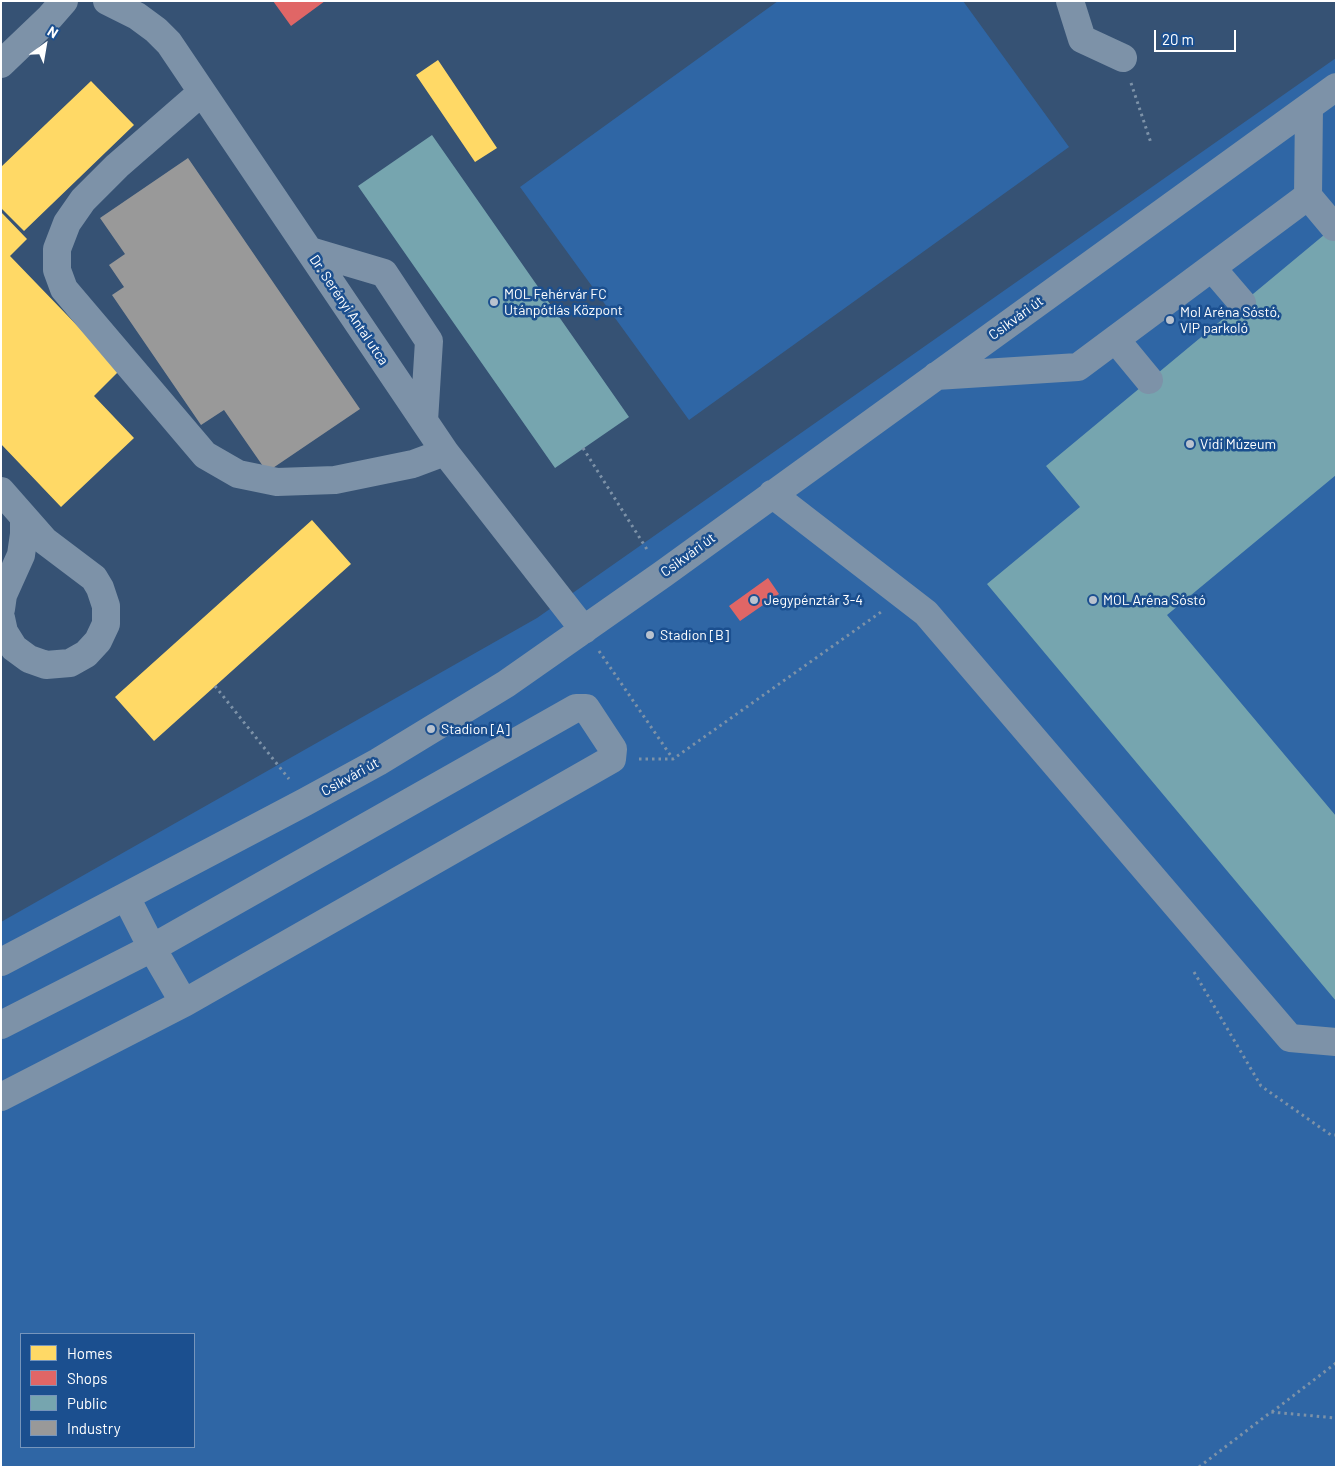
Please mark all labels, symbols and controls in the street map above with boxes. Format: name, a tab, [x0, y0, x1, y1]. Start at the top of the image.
north arrow	[20, 20, 70, 70]
scale bar	[1157, 20, 1240, 52]
text: N	[45, 22, 62, 42]
text: 20 m	[1162, 30, 1194, 48]
street label: Dr. Serényi Antal utca	[306, 252, 392, 368]
place label: MOL Fehérvár FC Utánpótlás Központ	[504, 286, 623, 318]
street label: Csikvári út	[985, 293, 1047, 343]
marker: MOL Fehérvár FC Utánpótlás Központ	[488, 296, 500, 308]
place label: Mol Aréna Sóstó, VIP parkoló	[1180, 304, 1281, 336]
marker: Mol Aréna Sóstó, VIP parkoló	[1164, 314, 1176, 326]
place label: Vidi Múzeum	[1200, 436, 1276, 452]
marker: Vidi Múzeum	[1184, 438, 1196, 450]
street label: Csikvári út	[657, 530, 719, 580]
place label: Jegypénztár 3-4	[764, 592, 863, 608]
place label: MOL Aréna Sóstó	[1103, 592, 1206, 608]
marker: Jegypénztár 3-4	[748, 594, 760, 606]
marker: MOL Aréna Sóstó	[1087, 594, 1099, 606]
place label: Stadion [B]	[660, 627, 729, 643]
marker: Stadion [B]	[644, 629, 656, 641]
place label: Stadion [A]	[441, 721, 510, 737]
marker: Stadion [A]	[425, 723, 437, 735]
street label: Csikvári út	[318, 754, 382, 800]
legend	[20, 1333, 195, 1448]
text: Homes	[67, 1344, 112, 1362]
text: Shops	[67, 1369, 107, 1387]
text: Public	[67, 1394, 107, 1412]
text: Industry	[67, 1419, 121, 1437]

